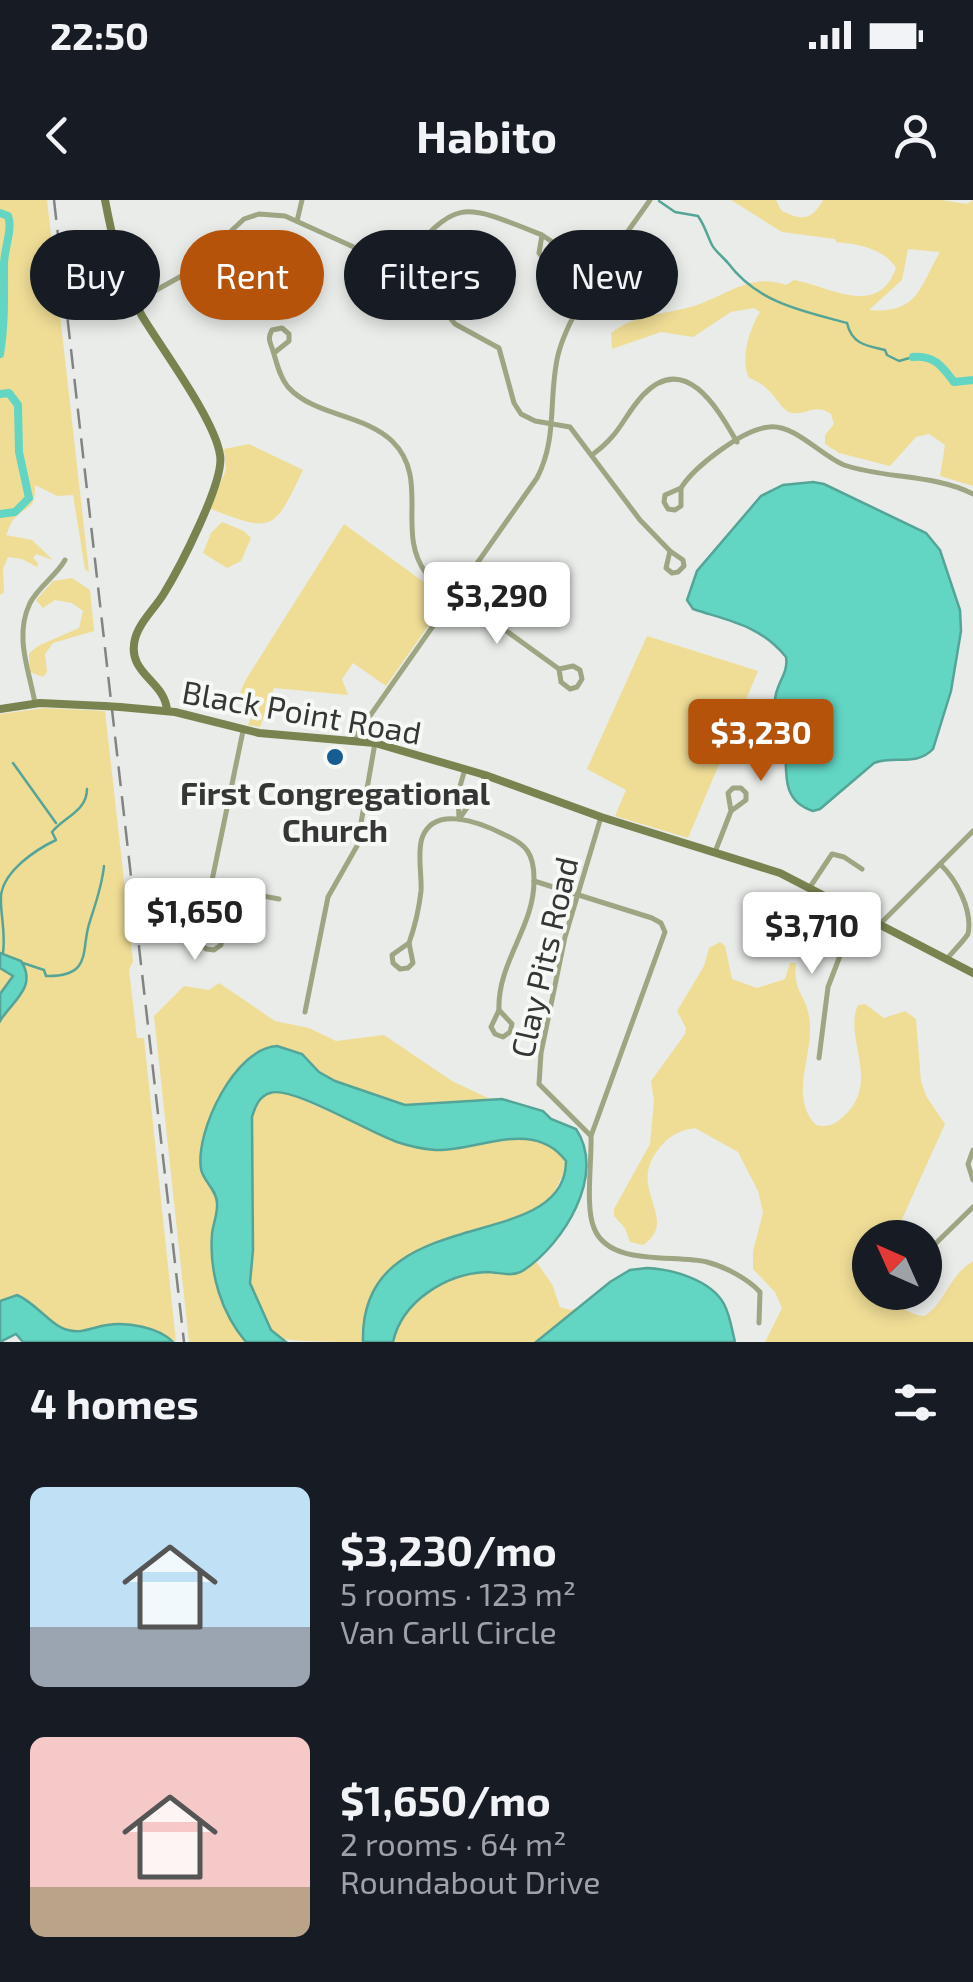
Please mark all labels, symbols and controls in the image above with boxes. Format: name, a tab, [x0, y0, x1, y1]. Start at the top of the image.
text: 22:50	[50, 12, 149, 58]
icon: back	[30, 108, 85, 163]
text: Habito	[416, 108, 557, 162]
icon: person	[888, 108, 943, 163]
chip: Buy	[30, 230, 160, 320]
chip: Rent	[180, 230, 324, 320]
chip: Filters	[344, 230, 516, 320]
chip: New	[536, 230, 678, 320]
pin: $3,290	[416, 562, 578, 647]
text: $3,290	[446, 575, 548, 613]
street label: Black Point Road	[179, 671, 425, 751]
pin: $3,230	[680, 699, 842, 784]
text: $3,230	[710, 712, 812, 750]
marker: First Congregational Church	[324, 746, 346, 768]
place label: First Congregational Church	[180, 773, 490, 848]
street label: Clay Pits Road	[501, 853, 585, 1061]
pin: $1,650	[114, 878, 276, 963]
text: $1,650	[147, 891, 243, 929]
pin: $3,710	[731, 892, 893, 977]
text: $3,710	[765, 905, 859, 943]
north arrow	[852, 1220, 942, 1310]
map controls	[852, 1220, 942, 1310]
icon: filters	[888, 1375, 943, 1430]
text: 4 homes	[30, 1377, 199, 1427]
text: $3,230/mo	[340, 1524, 557, 1574]
icon: home	[110, 1527, 230, 1647]
text: 5 rooms · 123 m²	[340, 1574, 576, 1612]
text: Van Carll Circle	[340, 1612, 557, 1650]
text: $1,650/mo	[340, 1774, 551, 1824]
icon: home	[110, 1777, 230, 1897]
text: 2 rooms · 64 m²	[340, 1824, 566, 1862]
text: Roundabout Drive	[340, 1862, 600, 1900]

